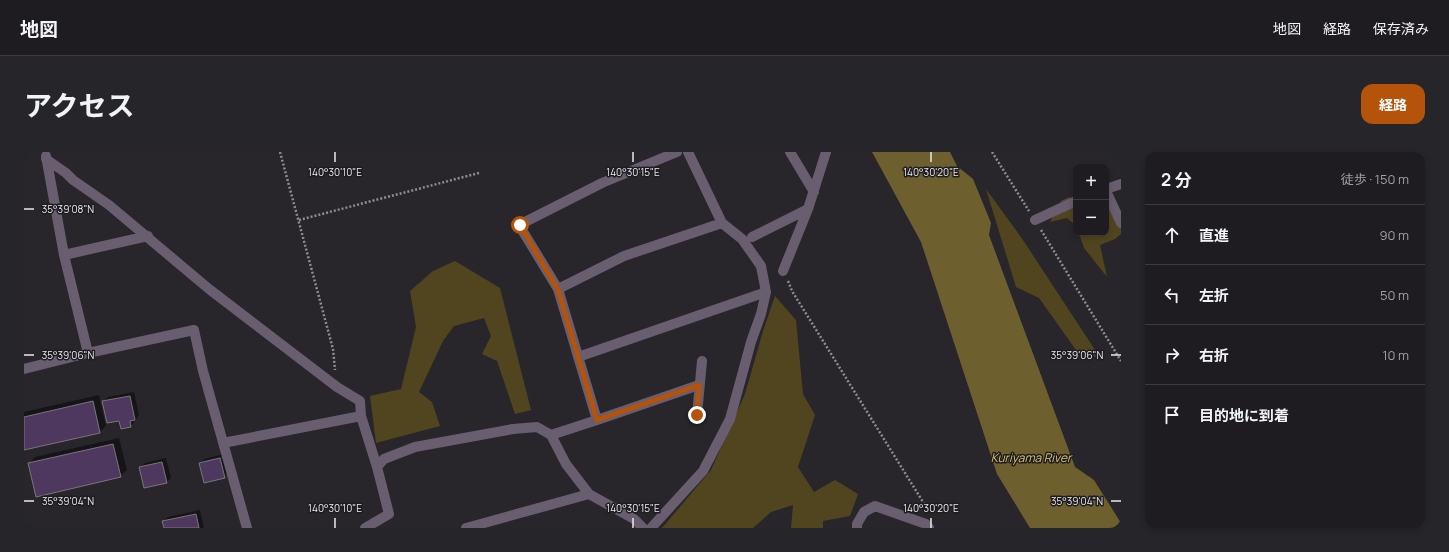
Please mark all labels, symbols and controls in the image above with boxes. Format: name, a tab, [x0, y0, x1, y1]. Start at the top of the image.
text: 地図	[20, 16, 58, 42]
text: 地図	[1273, 19, 1301, 38]
text: 経路	[1323, 19, 1351, 38]
text: 保存済み	[1373, 19, 1429, 38]
button: 経路	[1361, 84, 1425, 124]
text: アクセス	[24, 86, 135, 124]
map controls	[1073, 164, 1109, 236]
button: +	[1073, 164, 1109, 200]
text: 140°30'10"E	[308, 165, 362, 179]
text: 140°30'15"E	[606, 165, 660, 179]
text: 140°30'20"E	[903, 165, 959, 179]
text: 2 分	[1161, 168, 1192, 191]
text: 徒歩 · 150 m	[1341, 170, 1409, 188]
button: −	[1073, 200, 1109, 236]
text: 35°39'08"N	[42, 202, 94, 216]
route start	[511, 216, 529, 234]
icon: ahead	[1161, 224, 1183, 246]
text: 直進	[1199, 225, 1229, 246]
text: 90 m	[1379, 226, 1409, 244]
icon: left	[1161, 284, 1183, 306]
text: 左折	[1199, 285, 1229, 306]
text: 50 m	[1380, 286, 1409, 304]
icon: right	[1161, 344, 1183, 366]
text: 右折	[1199, 345, 1229, 366]
text: 10 m	[1382, 346, 1409, 364]
text: 35°39'06"N	[42, 348, 95, 362]
text: 35°39'06"N	[1051, 348, 1104, 362]
icon: arrive	[1161, 404, 1183, 426]
text: 目的地に到着	[1199, 405, 1289, 426]
route end	[688, 406, 706, 424]
water label: Kuriyama River	[991, 449, 1073, 466]
text: 35°39'04"N	[42, 494, 94, 508]
text: 35°39'04"N	[1051, 494, 1103, 508]
text: 140°30'10"E	[308, 501, 362, 515]
text: 140°30'15"E	[606, 501, 660, 515]
text: 140°30'20"E	[903, 501, 959, 515]

